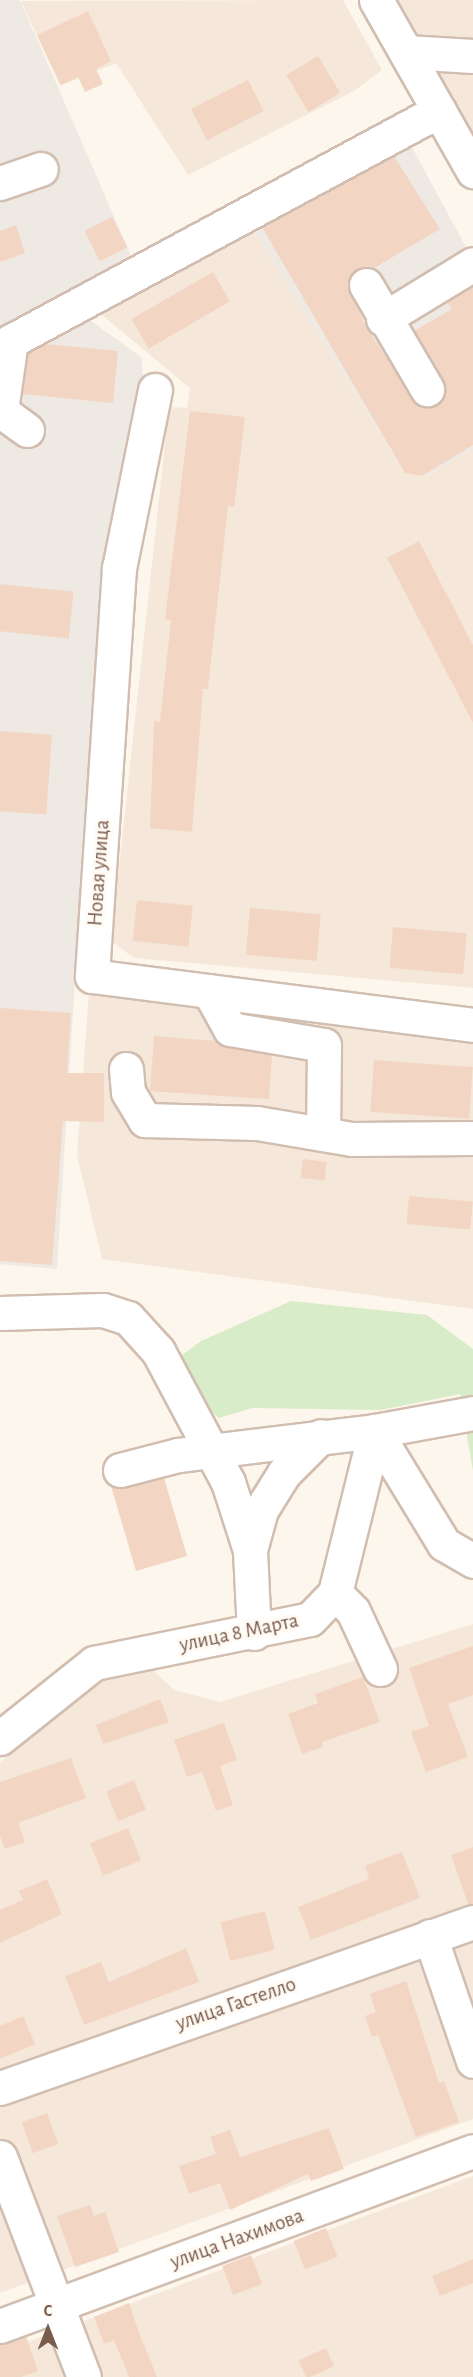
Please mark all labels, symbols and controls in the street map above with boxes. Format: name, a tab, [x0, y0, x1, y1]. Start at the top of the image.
street label: Новая улица	[83, 819, 115, 927]
street label: улица 8 Марта	[177, 1608, 301, 1658]
street label: улица Гастелло	[173, 1972, 299, 2036]
street label: улица Нахимова	[167, 2203, 307, 2275]
north arrow	[18, 2299, 78, 2359]
text: С	[44, 2303, 52, 2319]

